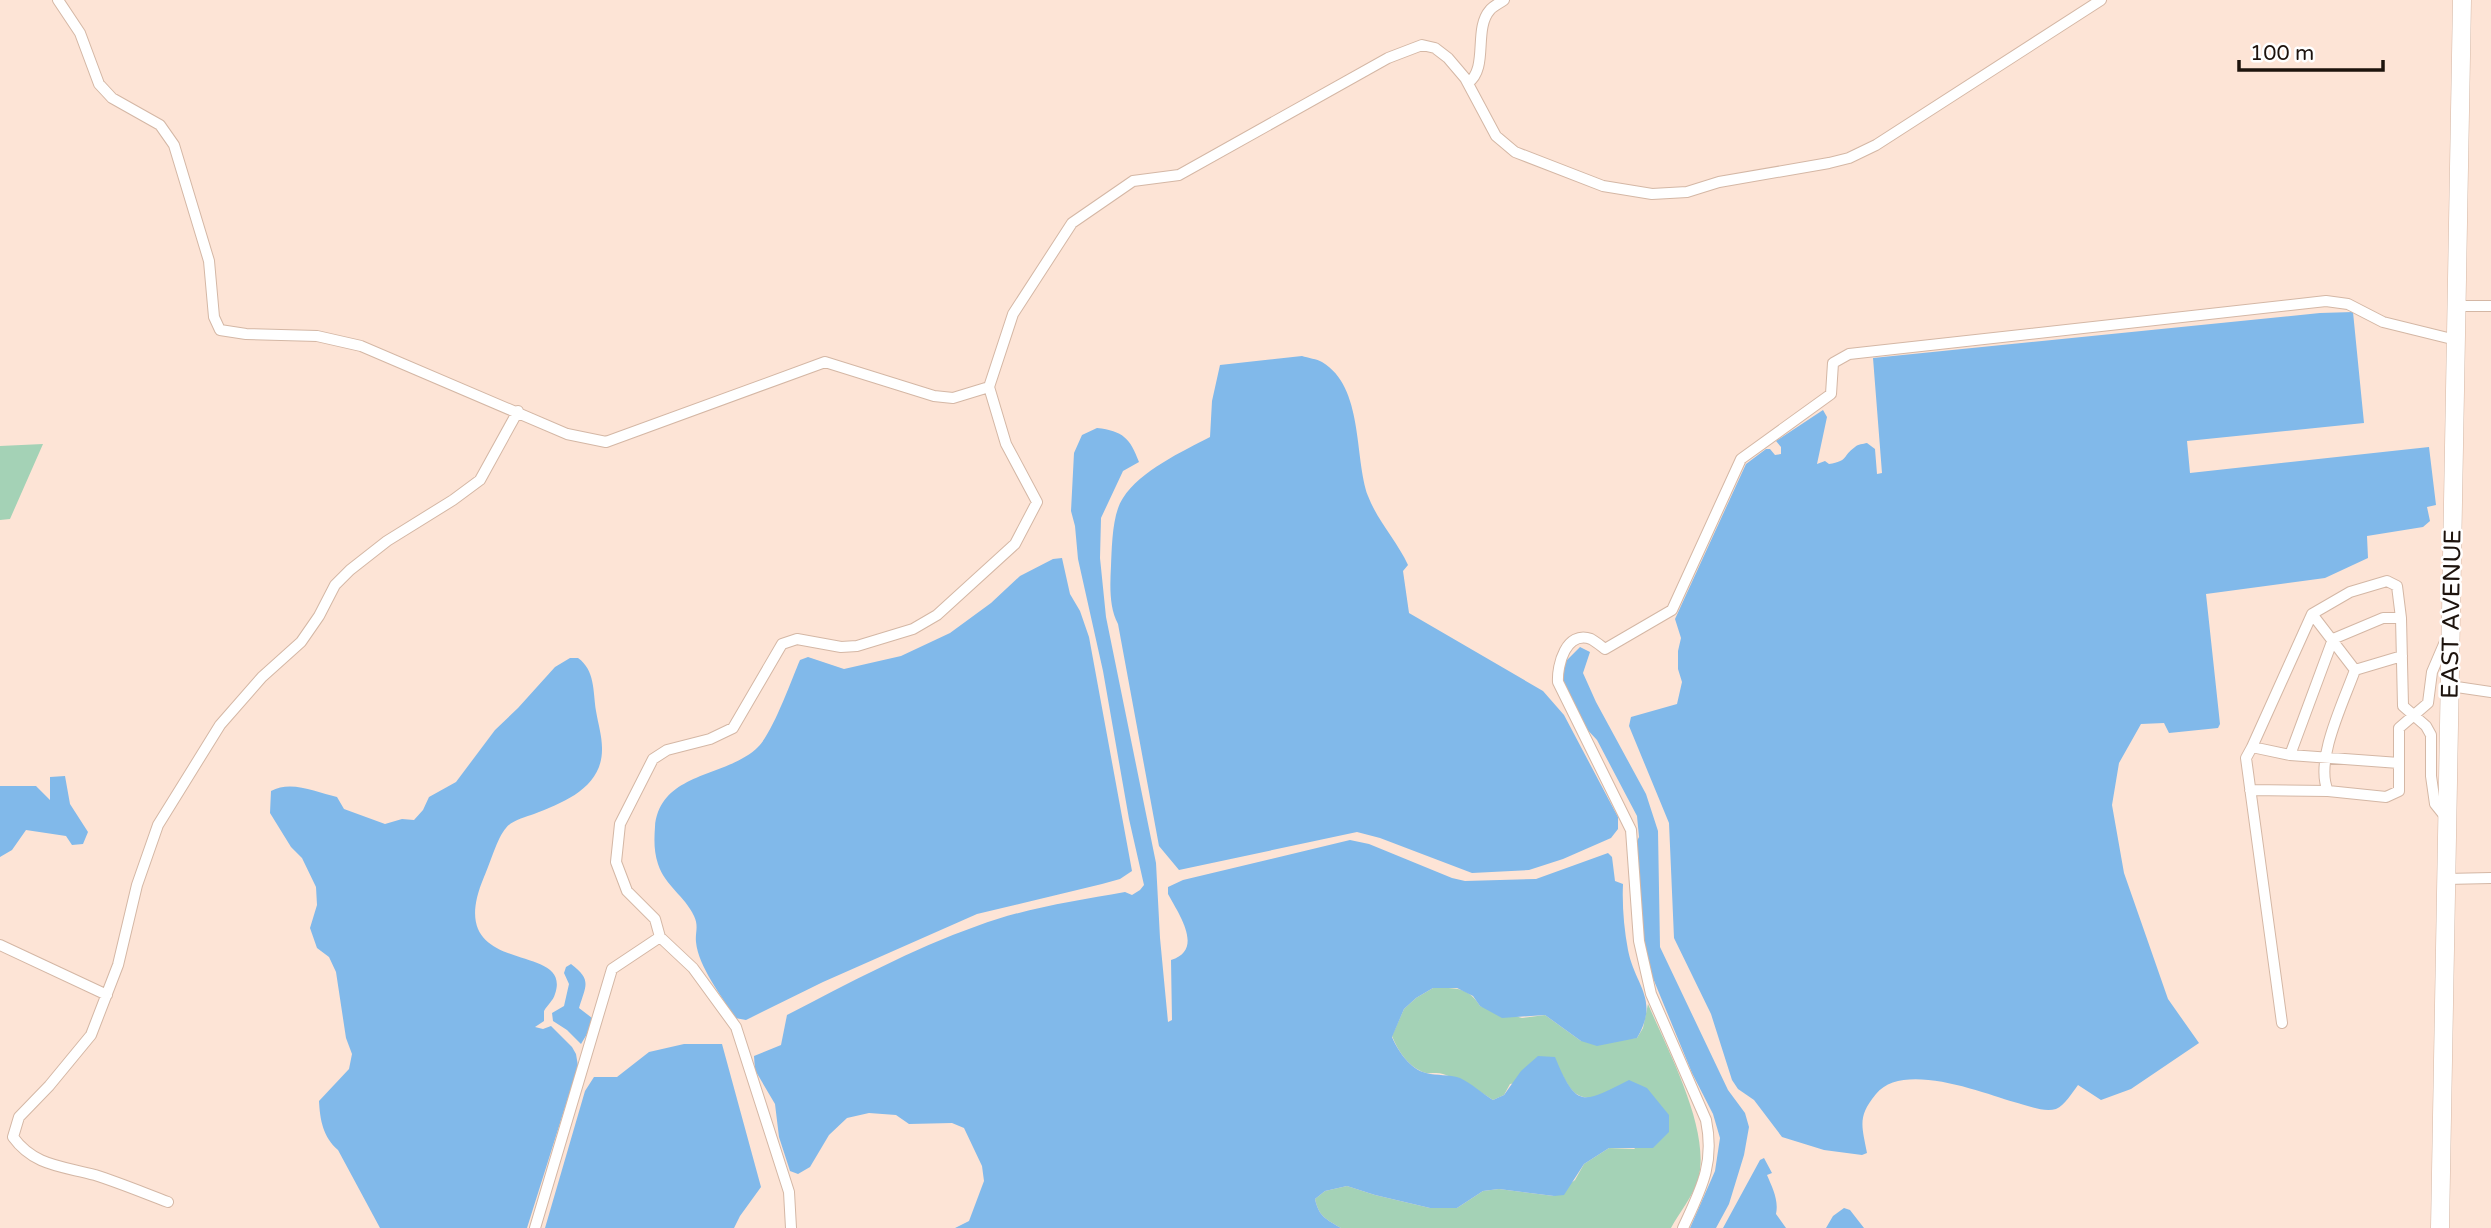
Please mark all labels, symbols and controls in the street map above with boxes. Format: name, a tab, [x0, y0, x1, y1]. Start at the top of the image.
scale bar	[2239, 28, 2382, 72]
text: 100 m	[2250, 41, 2314, 66]
street label: EAST AVENUE	[2436, 529, 2467, 699]

